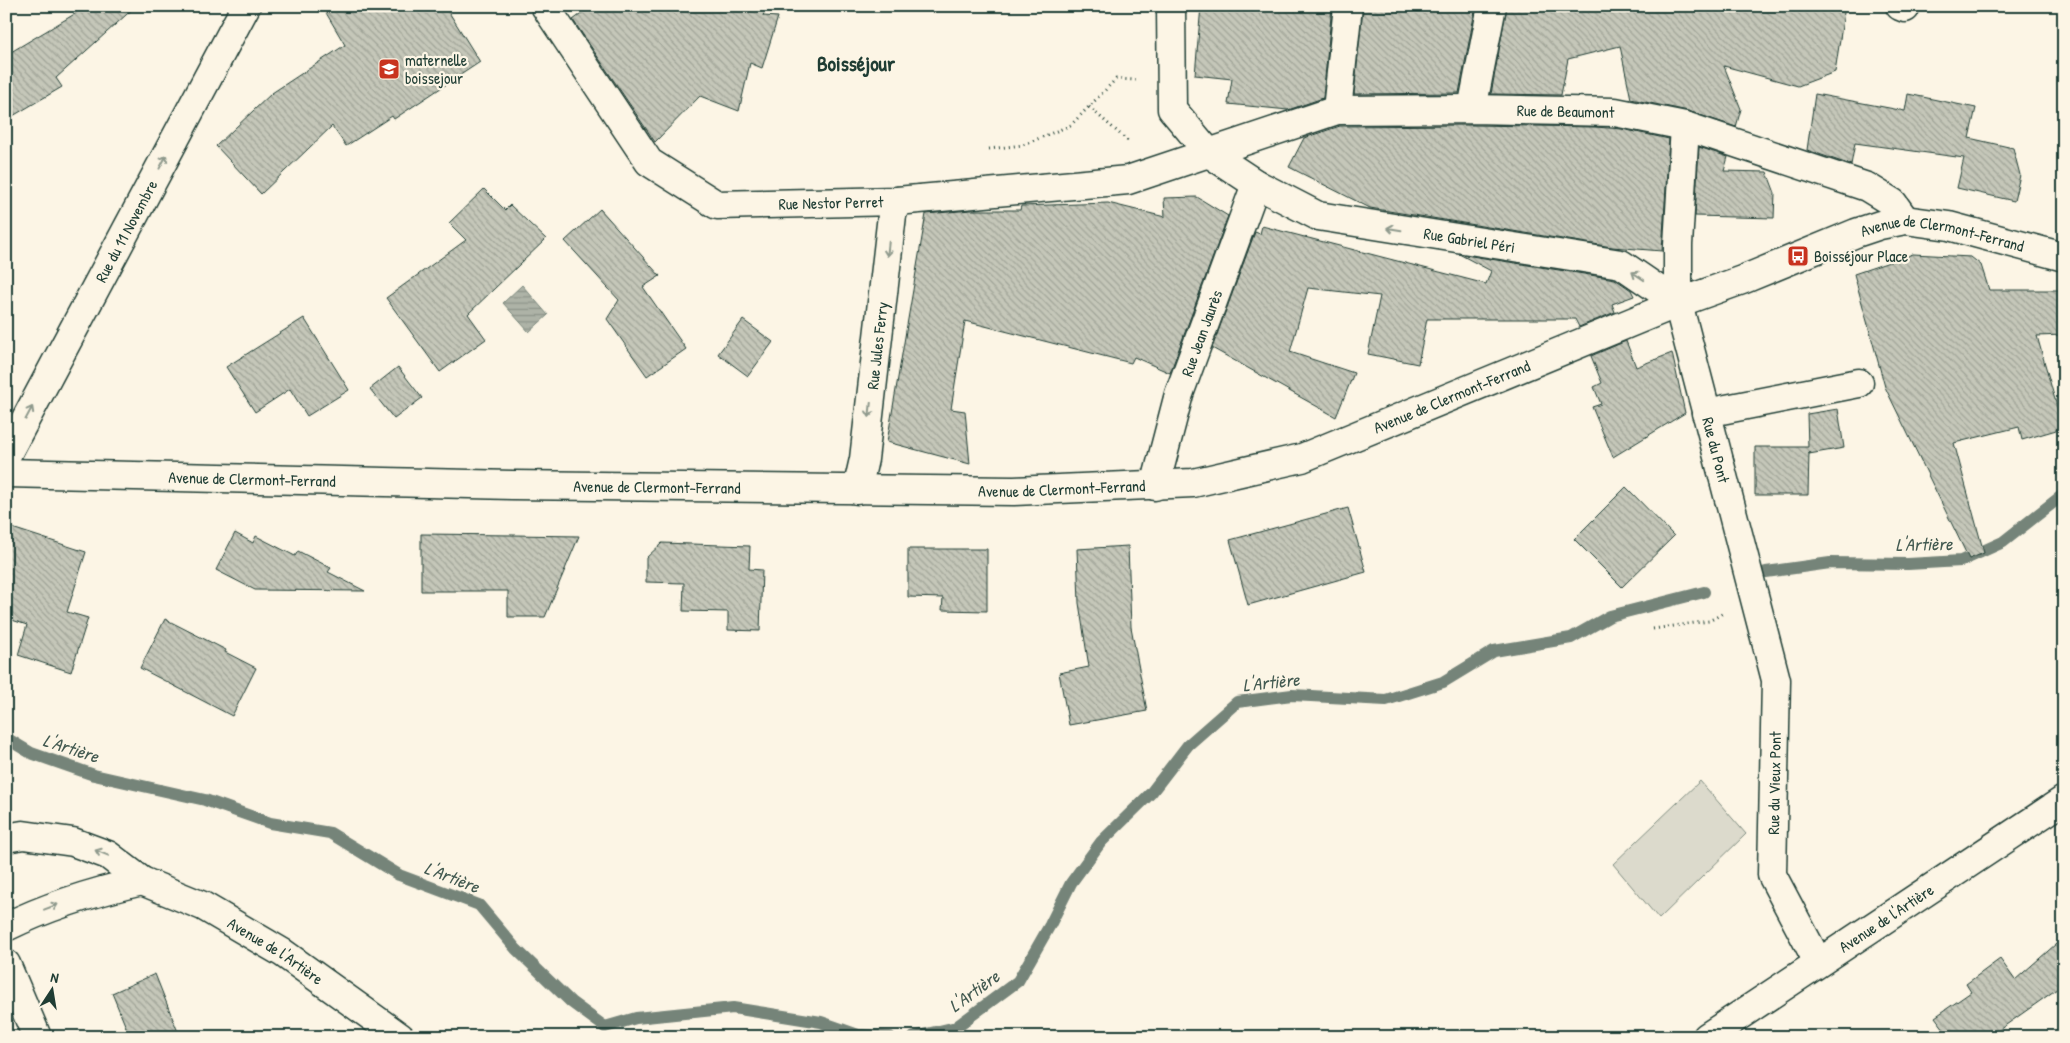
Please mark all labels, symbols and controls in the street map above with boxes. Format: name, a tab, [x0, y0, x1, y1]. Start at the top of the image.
place label: maternelle boissejour	[405, 49, 468, 89]
district label: Boisséjour	[817, 49, 896, 78]
school or university icon: maternelle boissejour	[377, 57, 401, 81]
street label: Rue de Beaumont	[1517, 99, 1615, 123]
one-way arrow	[159, 155, 169, 169]
street label: Rue du 11 Novembre	[90, 175, 163, 286]
street label: Rue Nestor Perret	[778, 190, 884, 215]
street label: Avenue de Clermont-Ferrand	[1857, 209, 2026, 257]
street label: Rue Gabriel Péri	[1422, 222, 1517, 258]
one-way arrow	[1386, 223, 1402, 233]
one-way arrow	[883, 240, 893, 256]
bus stop icon: Boisséjour Place	[1786, 244, 1810, 268]
place label: Boisséjour Place	[1814, 245, 1909, 267]
one-way arrow	[1631, 271, 1645, 281]
street label: Rue Jean Jaurès	[1175, 287, 1227, 379]
street label: Rue Jules Ferry	[861, 300, 893, 391]
street label: Avenue de Clermont-Ferrand	[1370, 354, 1533, 438]
one-way arrow	[865, 402, 875, 418]
one-way arrow	[25, 406, 34, 421]
street label: Rue du Pont	[1697, 415, 1735, 486]
street label: Avenue de Clermont-Ferrand	[168, 466, 336, 492]
street label: Avenue de Clermont-Ferrand	[978, 474, 1146, 502]
street label: Avenue de Clermont-Ferrand	[573, 475, 741, 499]
water label: L'Artière	[1895, 531, 1953, 557]
water label: L'Artière	[1241, 667, 1301, 697]
water label: L'Artière	[40, 727, 103, 769]
street label: Rue du Vieux Pont	[1762, 731, 1786, 835]
one-way arrow	[95, 848, 110, 858]
water label: L'Artière	[421, 855, 484, 899]
street label: Avenue de l'Artière	[1834, 878, 1938, 958]
one-way arrow	[43, 902, 58, 911]
street label: Avenue de l'Artière	[224, 912, 328, 990]
water label: L'Artière	[944, 964, 1005, 1018]
north arrow	[28, 966, 78, 1016]
text: N	[49, 967, 61, 987]

